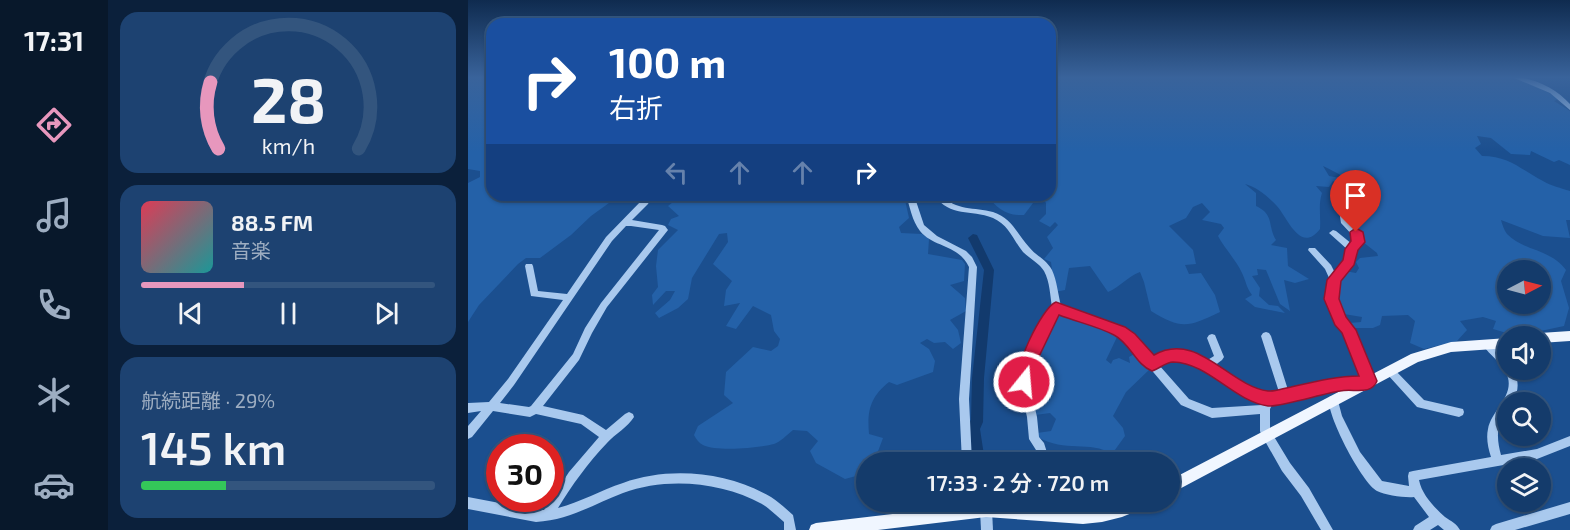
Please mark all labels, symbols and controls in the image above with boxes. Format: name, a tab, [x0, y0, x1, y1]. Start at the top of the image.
text: 17:31	[24, 24, 84, 56]
text: 100 m	[609, 36, 726, 86]
icon: right	[510, 42, 588, 120]
text: 28	[250, 62, 326, 137]
text: 右折	[609, 91, 663, 123]
icon: directions	[33, 104, 75, 146]
text: km/h	[261, 134, 315, 159]
icon: left	[660, 156, 693, 189]
icon: ahead	[723, 156, 756, 189]
icon: ahead	[786, 156, 819, 189]
icon: right	[849, 156, 882, 189]
pin	[1330, 170, 1381, 232]
icon: arrive	[1339, 179, 1372, 212]
icon: music	[33, 194, 75, 236]
text: 88.5 FM	[231, 209, 313, 235]
text: 音楽	[231, 238, 271, 262]
north arrow	[1497, 260, 1551, 314]
map controls	[1497, 260, 1551, 512]
icon: phone	[33, 284, 75, 326]
icon: previous	[174, 297, 207, 330]
icon: pause	[272, 297, 305, 330]
icon: next	[370, 297, 403, 330]
button: sound	[1497, 326, 1551, 380]
position arrow	[992, 350, 1056, 414]
icon: climate	[33, 374, 75, 416]
text: 航続距離 · 29%	[141, 388, 275, 412]
button: search	[1497, 392, 1551, 446]
text: 145 km	[141, 420, 286, 474]
speed limit sign: 30	[486, 434, 564, 512]
button: layers	[1497, 458, 1551, 512]
icon: car	[33, 464, 75, 506]
text: 17:33 · 2 分 · 720 m	[927, 469, 1109, 495]

